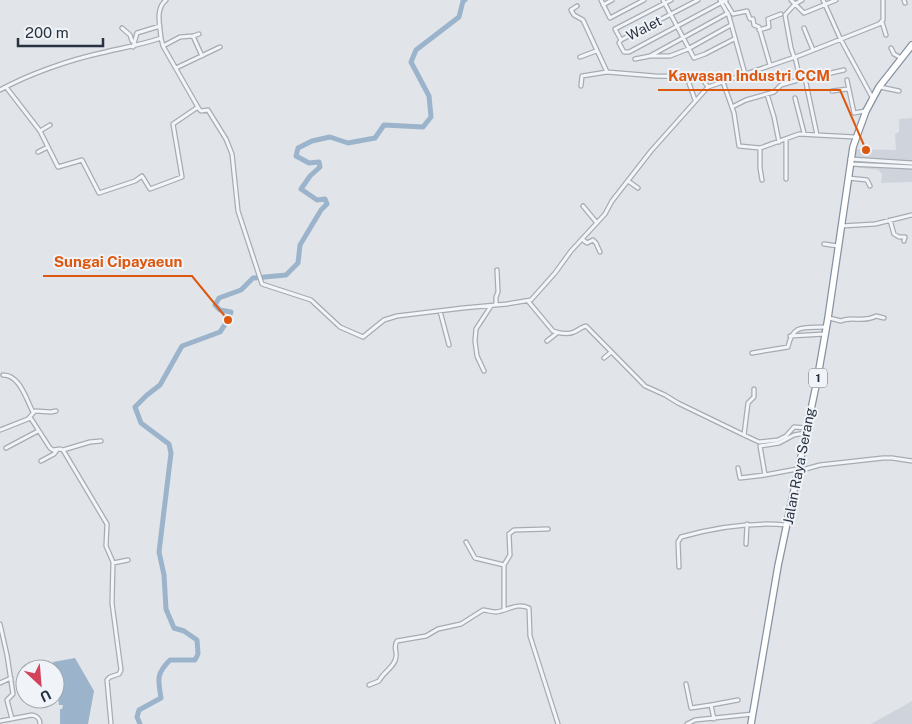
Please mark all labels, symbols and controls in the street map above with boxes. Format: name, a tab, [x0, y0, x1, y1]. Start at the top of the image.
street label: Walet	[624, 12, 664, 44]
scale bar	[18, 15, 102, 47]
text: 200 m	[25, 24, 69, 41]
callout: Kawasan Industri CCM	[658, 60, 840, 90]
text: Kawasan Industri CCM	[668, 67, 830, 84]
callout: Sungai Cipayaeun	[43, 246, 192, 276]
text: Sungai Cipayaeun	[54, 253, 182, 270]
road number: 1	[809, 368, 827, 388]
street label: Jalan Raya Serang	[780, 406, 818, 526]
north arrow	[15, 659, 65, 709]
text: U	[38, 686, 54, 705]

